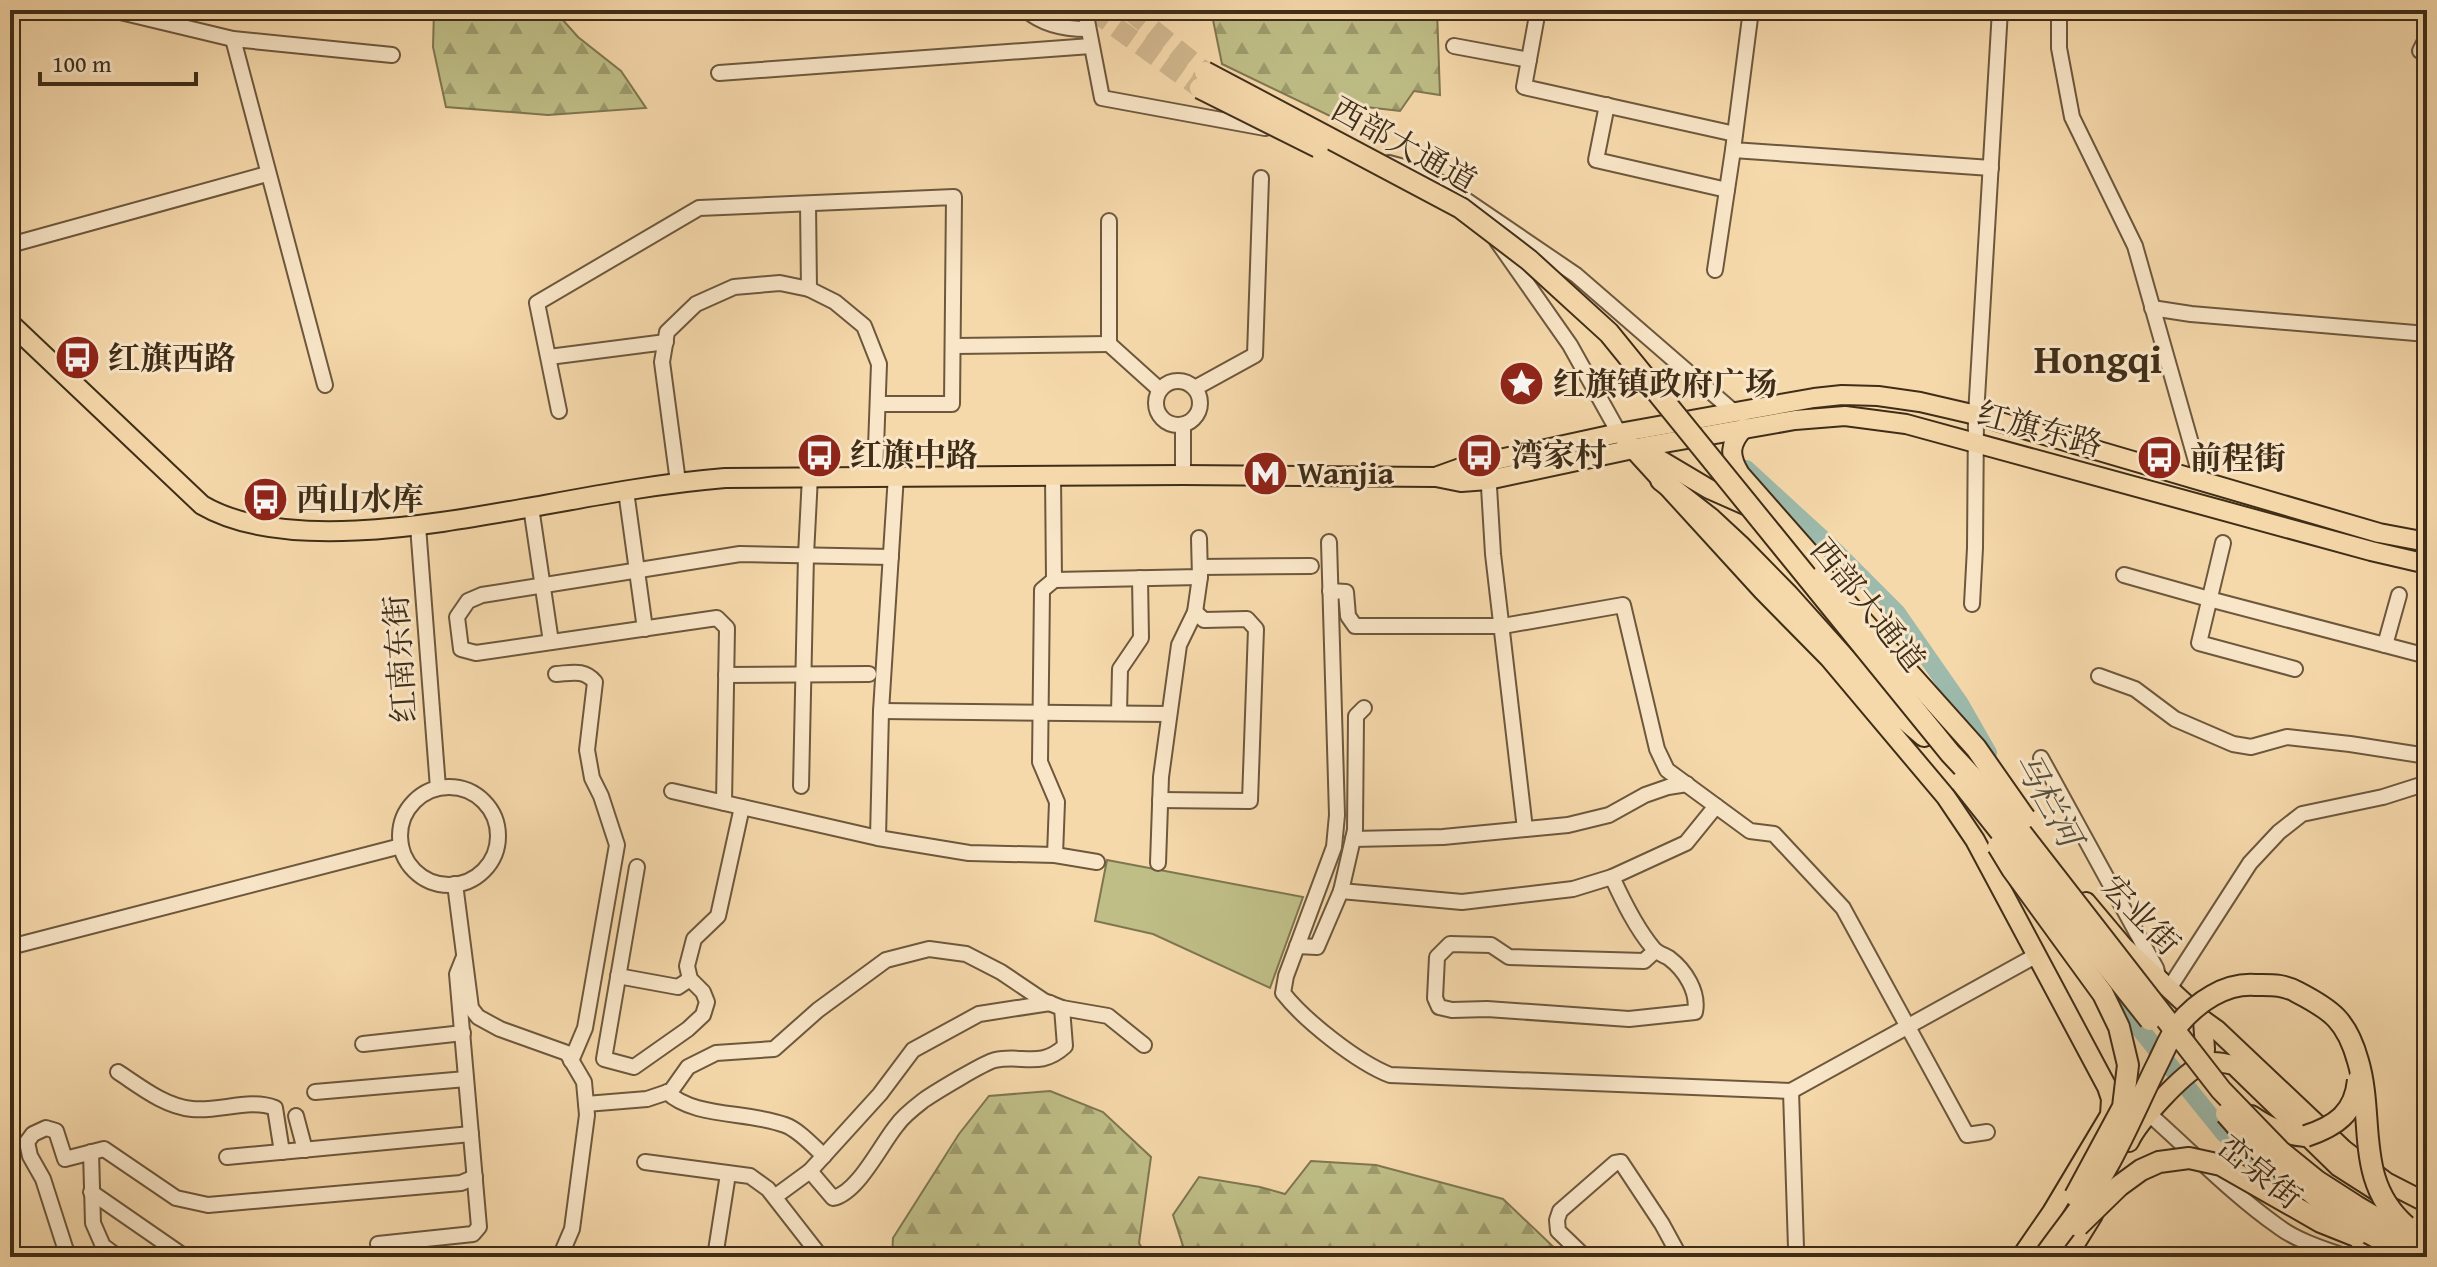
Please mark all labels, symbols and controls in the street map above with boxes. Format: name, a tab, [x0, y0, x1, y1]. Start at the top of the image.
scale bar	[40, 36, 196, 86]
text: 100 m	[52, 46, 112, 81]
street label: 西部大通道	[1323, 85, 1486, 204]
district label: Hongqi	[2034, 329, 2162, 388]
bus stop icon: 红旗西路	[53, 334, 101, 382]
place label: 红旗西路	[108, 334, 236, 381]
place icon: 红旗镇政府广场	[1498, 360, 1546, 408]
place label: 红旗镇政府广场	[1553, 360, 1777, 407]
street label: 红旗东路	[1972, 389, 2108, 468]
bus stop icon: 红旗中路	[795, 431, 843, 479]
place label: 红旗中路	[850, 431, 978, 478]
bus stop icon: 湾家村	[1456, 431, 1504, 479]
place label: 湾家村	[1511, 431, 1607, 478]
bus stop icon: 前程街	[2135, 434, 2183, 482]
place label: 前程街	[2190, 434, 2286, 481]
metro station icon: Wanjia	[1242, 449, 1290, 497]
place label: Wanjia	[1297, 449, 1395, 496]
bus stop icon: 西山水库	[241, 475, 289, 523]
place label: 西山水库	[296, 475, 424, 522]
street label: 西部大通道	[1800, 528, 1937, 682]
street label: 红南东街	[372, 594, 427, 725]
water label: 马栏河	[2002, 742, 2097, 860]
street label: 宏业街	[2091, 864, 2192, 966]
street label: 峦泉街	[2208, 1123, 2312, 1220]

